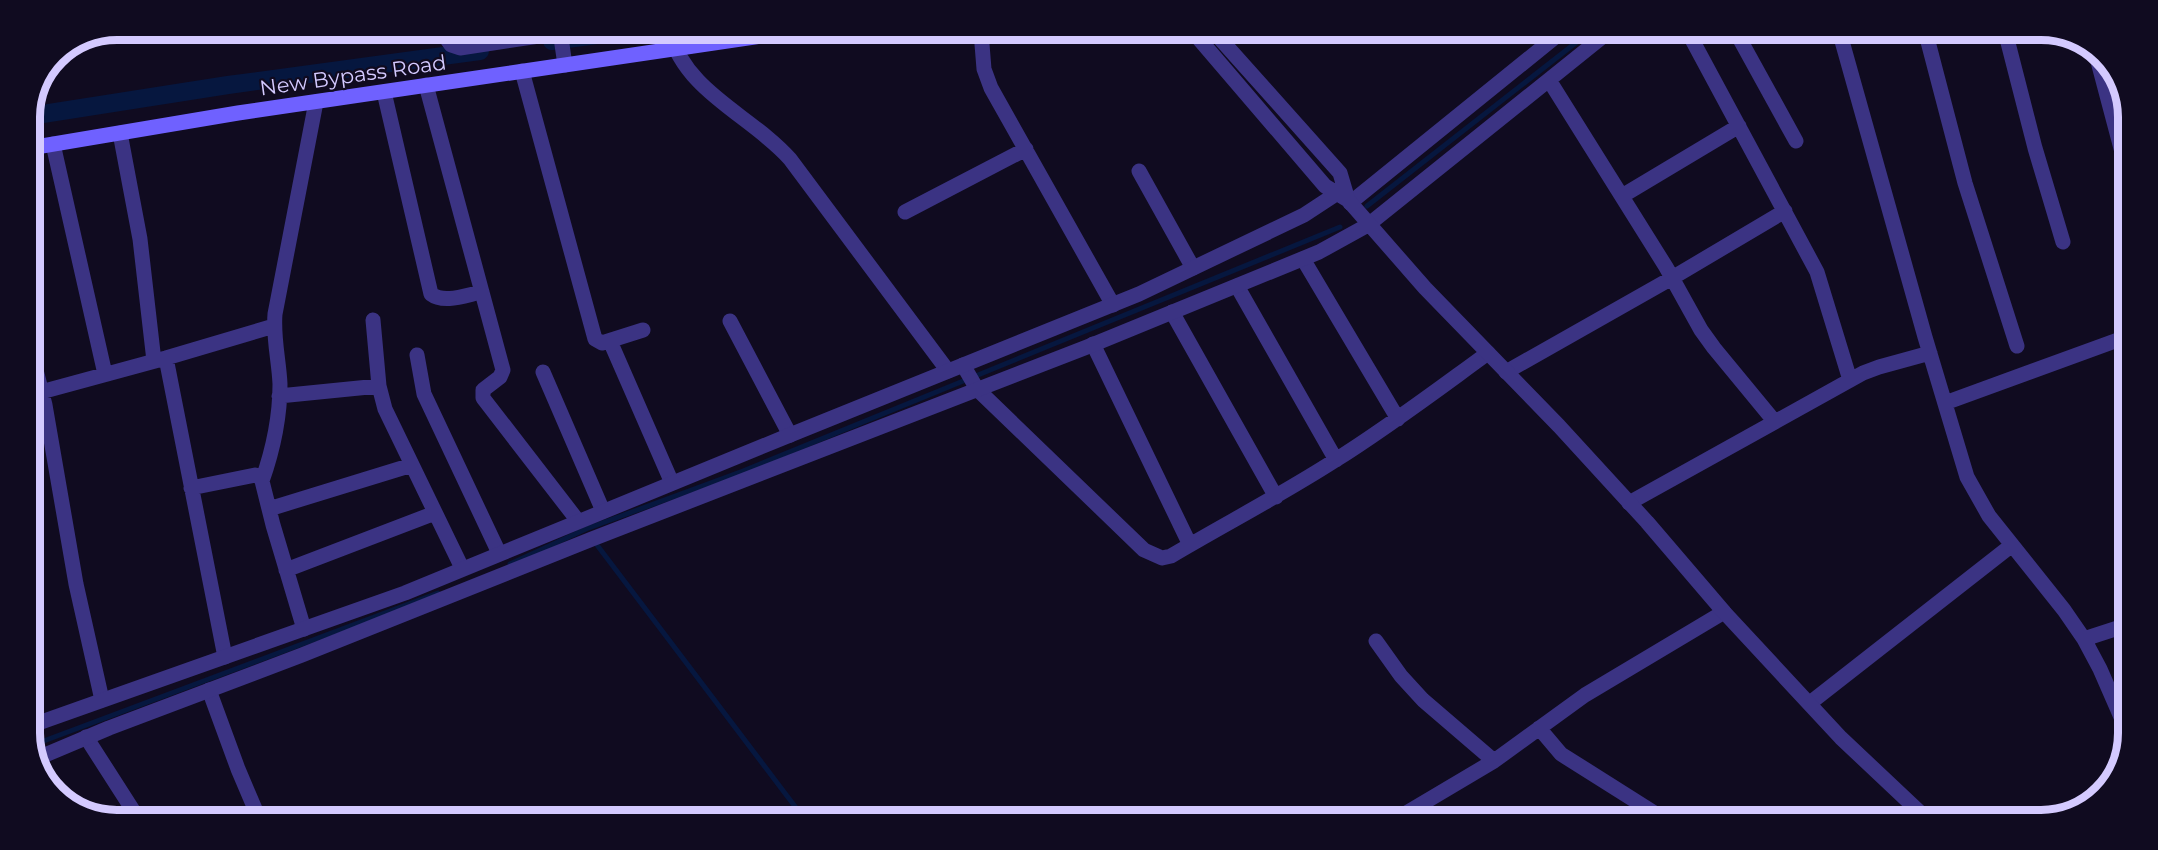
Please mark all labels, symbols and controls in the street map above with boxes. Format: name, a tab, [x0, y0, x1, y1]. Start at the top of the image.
street label: New Bypass Road	[258, 50, 448, 100]

